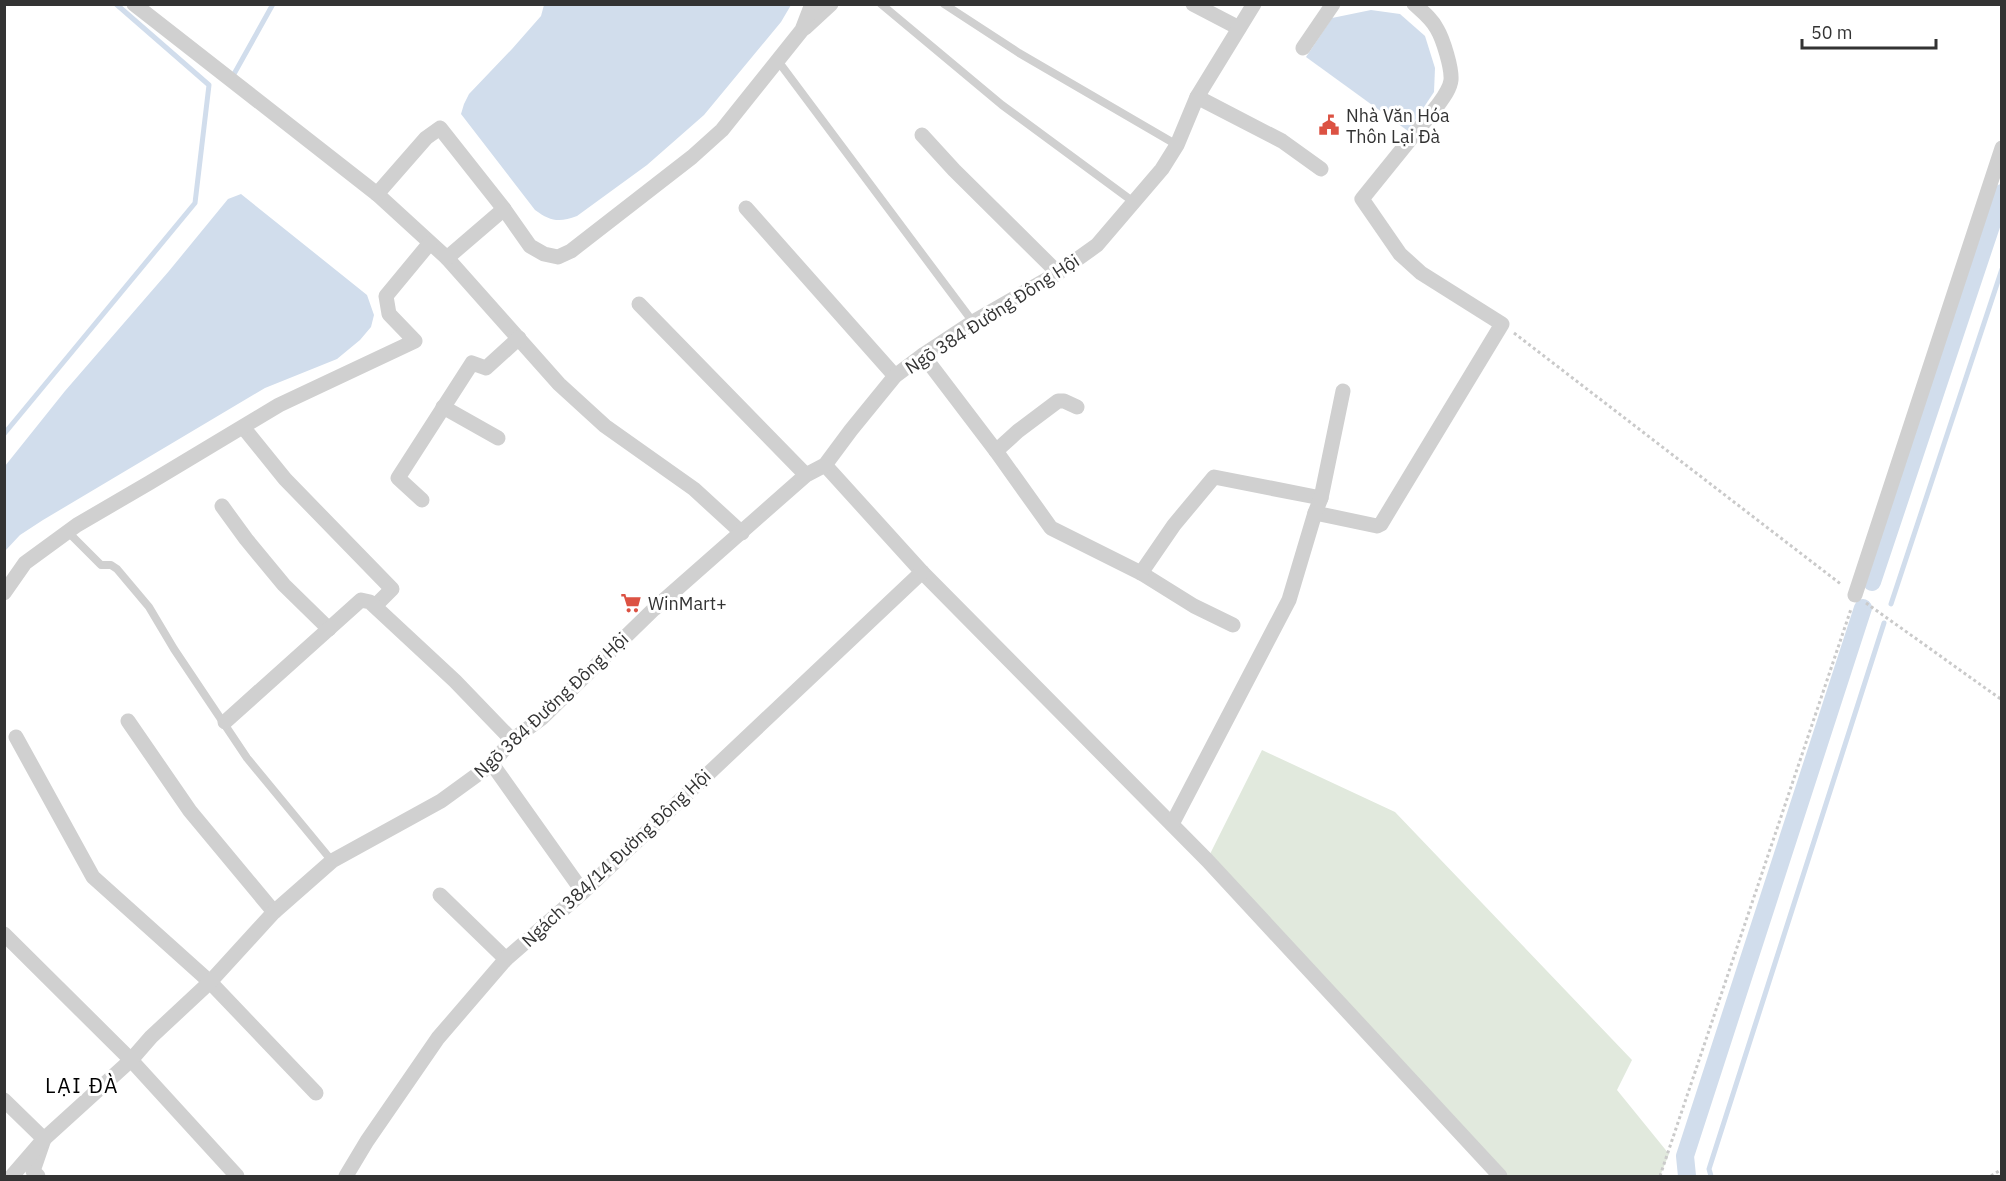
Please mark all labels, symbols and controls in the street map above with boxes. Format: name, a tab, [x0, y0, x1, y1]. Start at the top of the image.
scale bar	[1802, 12, 1936, 50]
text: 50 m	[1811, 21, 1853, 44]
place label: Nhà Văn Hóa Thôn Lại Đà	[1346, 104, 1450, 148]
public building icon: Nhà Văn Hóa Thôn Lại Đà	[1317, 113, 1341, 137]
street label: Ngõ 384 Đường Đông Hội	[901, 249, 1083, 379]
supermarket icon: WinMart+	[619, 591, 643, 615]
place label: WinMart+	[648, 592, 727, 615]
street label: Ngõ 384 Đường Đông Hội	[469, 627, 633, 783]
street label: Ngách 384/14 Đường Đông Hội	[517, 764, 715, 952]
district label: LẠI ĐÀ	[45, 1071, 119, 1099]

